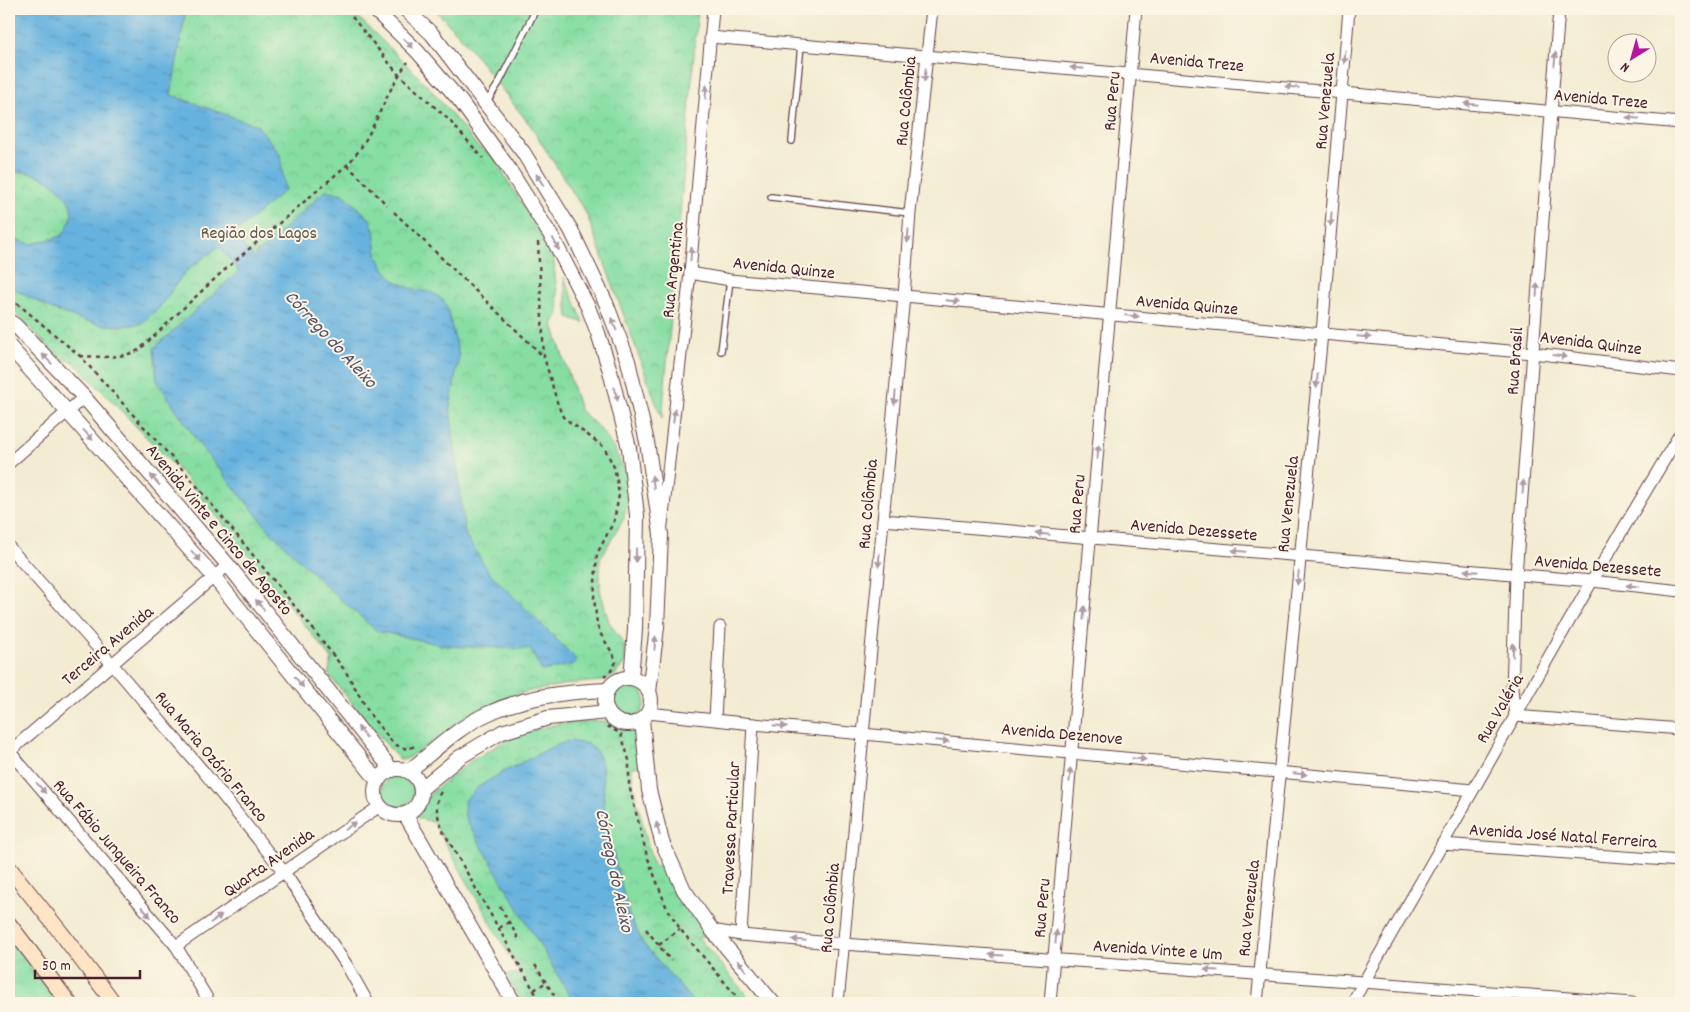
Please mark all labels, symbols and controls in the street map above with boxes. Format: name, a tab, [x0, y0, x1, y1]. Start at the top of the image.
north arrow	[1608, 32, 1658, 82]
one-way arrow	[402, 37, 414, 49]
street label: Avenida Treze	[1149, 47, 1245, 80]
one-way arrow	[1341, 50, 1349, 66]
one-way arrow	[1551, 50, 1559, 66]
street label: Rua Venezuela	[1310, 51, 1343, 151]
street label: Rua Colômbia	[890, 55, 925, 147]
text: N	[1617, 57, 1634, 77]
one-way arrow	[1069, 64, 1085, 72]
one-way arrow	[921, 67, 929, 83]
street label: Rua Peru	[1098, 70, 1129, 132]
one-way arrow	[1283, 83, 1299, 91]
one-way arrow	[702, 84, 710, 100]
street label: Avenida Treze	[1553, 84, 1649, 117]
one-way arrow	[1463, 99, 1479, 107]
one-way arrow	[1624, 114, 1640, 122]
one-way arrow	[536, 174, 545, 187]
one-way arrow	[1327, 212, 1335, 228]
street label: Rua Argentina	[657, 220, 692, 320]
park label: Região dos Lagos	[201, 222, 317, 247]
one-way arrow	[904, 229, 912, 245]
one-way arrow	[551, 237, 560, 251]
one-way arrow	[688, 246, 696, 262]
street label: Avenida Quinze	[731, 252, 836, 287]
one-way arrow	[1534, 282, 1542, 298]
water label: Córrego do Aleixo	[277, 285, 383, 397]
street label: Avenida Quinze	[1135, 290, 1239, 323]
one-way arrow	[945, 297, 961, 305]
one-way arrow	[1125, 313, 1141, 321]
one-way arrow	[610, 317, 617, 332]
street label: Rua Brasil	[1502, 326, 1531, 396]
street label: Avenida Quinze	[1538, 326, 1643, 363]
one-way arrow	[1356, 333, 1372, 341]
one-way arrow	[1553, 352, 1569, 360]
one-way arrow	[41, 353, 53, 365]
one-way arrow	[1313, 373, 1321, 389]
one-way arrow	[612, 387, 620, 402]
one-way arrow	[891, 390, 899, 406]
one-way arrow	[670, 407, 678, 423]
one-way arrow	[82, 429, 93, 441]
street label: Avenida Vinte e Cinco de Agosto	[139, 439, 297, 622]
one-way arrow	[1094, 443, 1102, 459]
street label: Rua Venezuela	[1272, 454, 1307, 554]
street label: Rua Colômbia	[853, 458, 886, 550]
one-way arrow	[649, 473, 657, 489]
street label: Rua Peru	[1063, 473, 1094, 535]
one-way arrow	[150, 474, 161, 487]
one-way arrow	[1519, 479, 1527, 495]
street label: Avenida Dezessete	[1129, 513, 1258, 550]
one-way arrow	[1034, 530, 1050, 538]
one-way arrow	[632, 547, 640, 563]
one-way arrow	[1231, 547, 1247, 555]
street label: Avenida Dezessete	[1533, 549, 1662, 586]
one-way arrow	[190, 550, 202, 562]
one-way arrow	[875, 552, 883, 568]
one-way arrow	[1463, 567, 1479, 575]
one-way arrow	[1294, 570, 1302, 586]
one-way arrow	[1624, 582, 1640, 590]
one-way arrow	[255, 598, 266, 611]
street label: Terceira Avenida	[57, 601, 160, 693]
one-way arrow	[1080, 605, 1088, 621]
one-way arrow	[651, 635, 659, 651]
one-way arrow	[1510, 641, 1518, 657]
street label: Rua Valéria	[1471, 669, 1531, 749]
one-way arrow	[293, 675, 304, 688]
street label: Rua Maria Ozório Franco	[148, 687, 273, 829]
street label: Avenida Dezenove	[1000, 718, 1124, 753]
one-way arrow	[772, 723, 788, 731]
one-way arrow	[356, 725, 367, 738]
one-way arrow	[934, 737, 950, 745]
one-way arrow	[1131, 755, 1147, 763]
street label: Travessa Particular	[717, 761, 748, 895]
one-way arrow	[1066, 767, 1074, 783]
one-way arrow	[1293, 770, 1309, 778]
street label: Rua Fábio Junqueira Franco	[46, 775, 186, 931]
one-way arrow	[35, 782, 46, 795]
water label: Córrego do Aleixo	[586, 807, 639, 936]
street label: Avenida José Natal Ferreira	[1468, 818, 1658, 857]
one-way arrow	[343, 821, 357, 831]
one-way arrow	[654, 821, 662, 836]
street label: Quarta Avenida	[219, 823, 321, 905]
street label: Rua Venezuela	[1233, 858, 1268, 958]
street label: Rua Colômbia	[815, 862, 848, 954]
street label: Rua Peru	[1028, 877, 1059, 939]
one-way arrow	[141, 905, 152, 918]
one-way arrow	[210, 914, 223, 924]
one-way arrow	[1052, 929, 1060, 945]
street label: Avenida Vinte e Um	[1092, 934, 1223, 968]
one-way arrow	[791, 936, 807, 944]
scale bar	[35, 947, 140, 979]
one-way arrow	[988, 950, 1004, 958]
text: 50 m	[42, 956, 71, 978]
one-way arrow	[737, 960, 748, 973]
one-way arrow	[1203, 966, 1219, 974]

